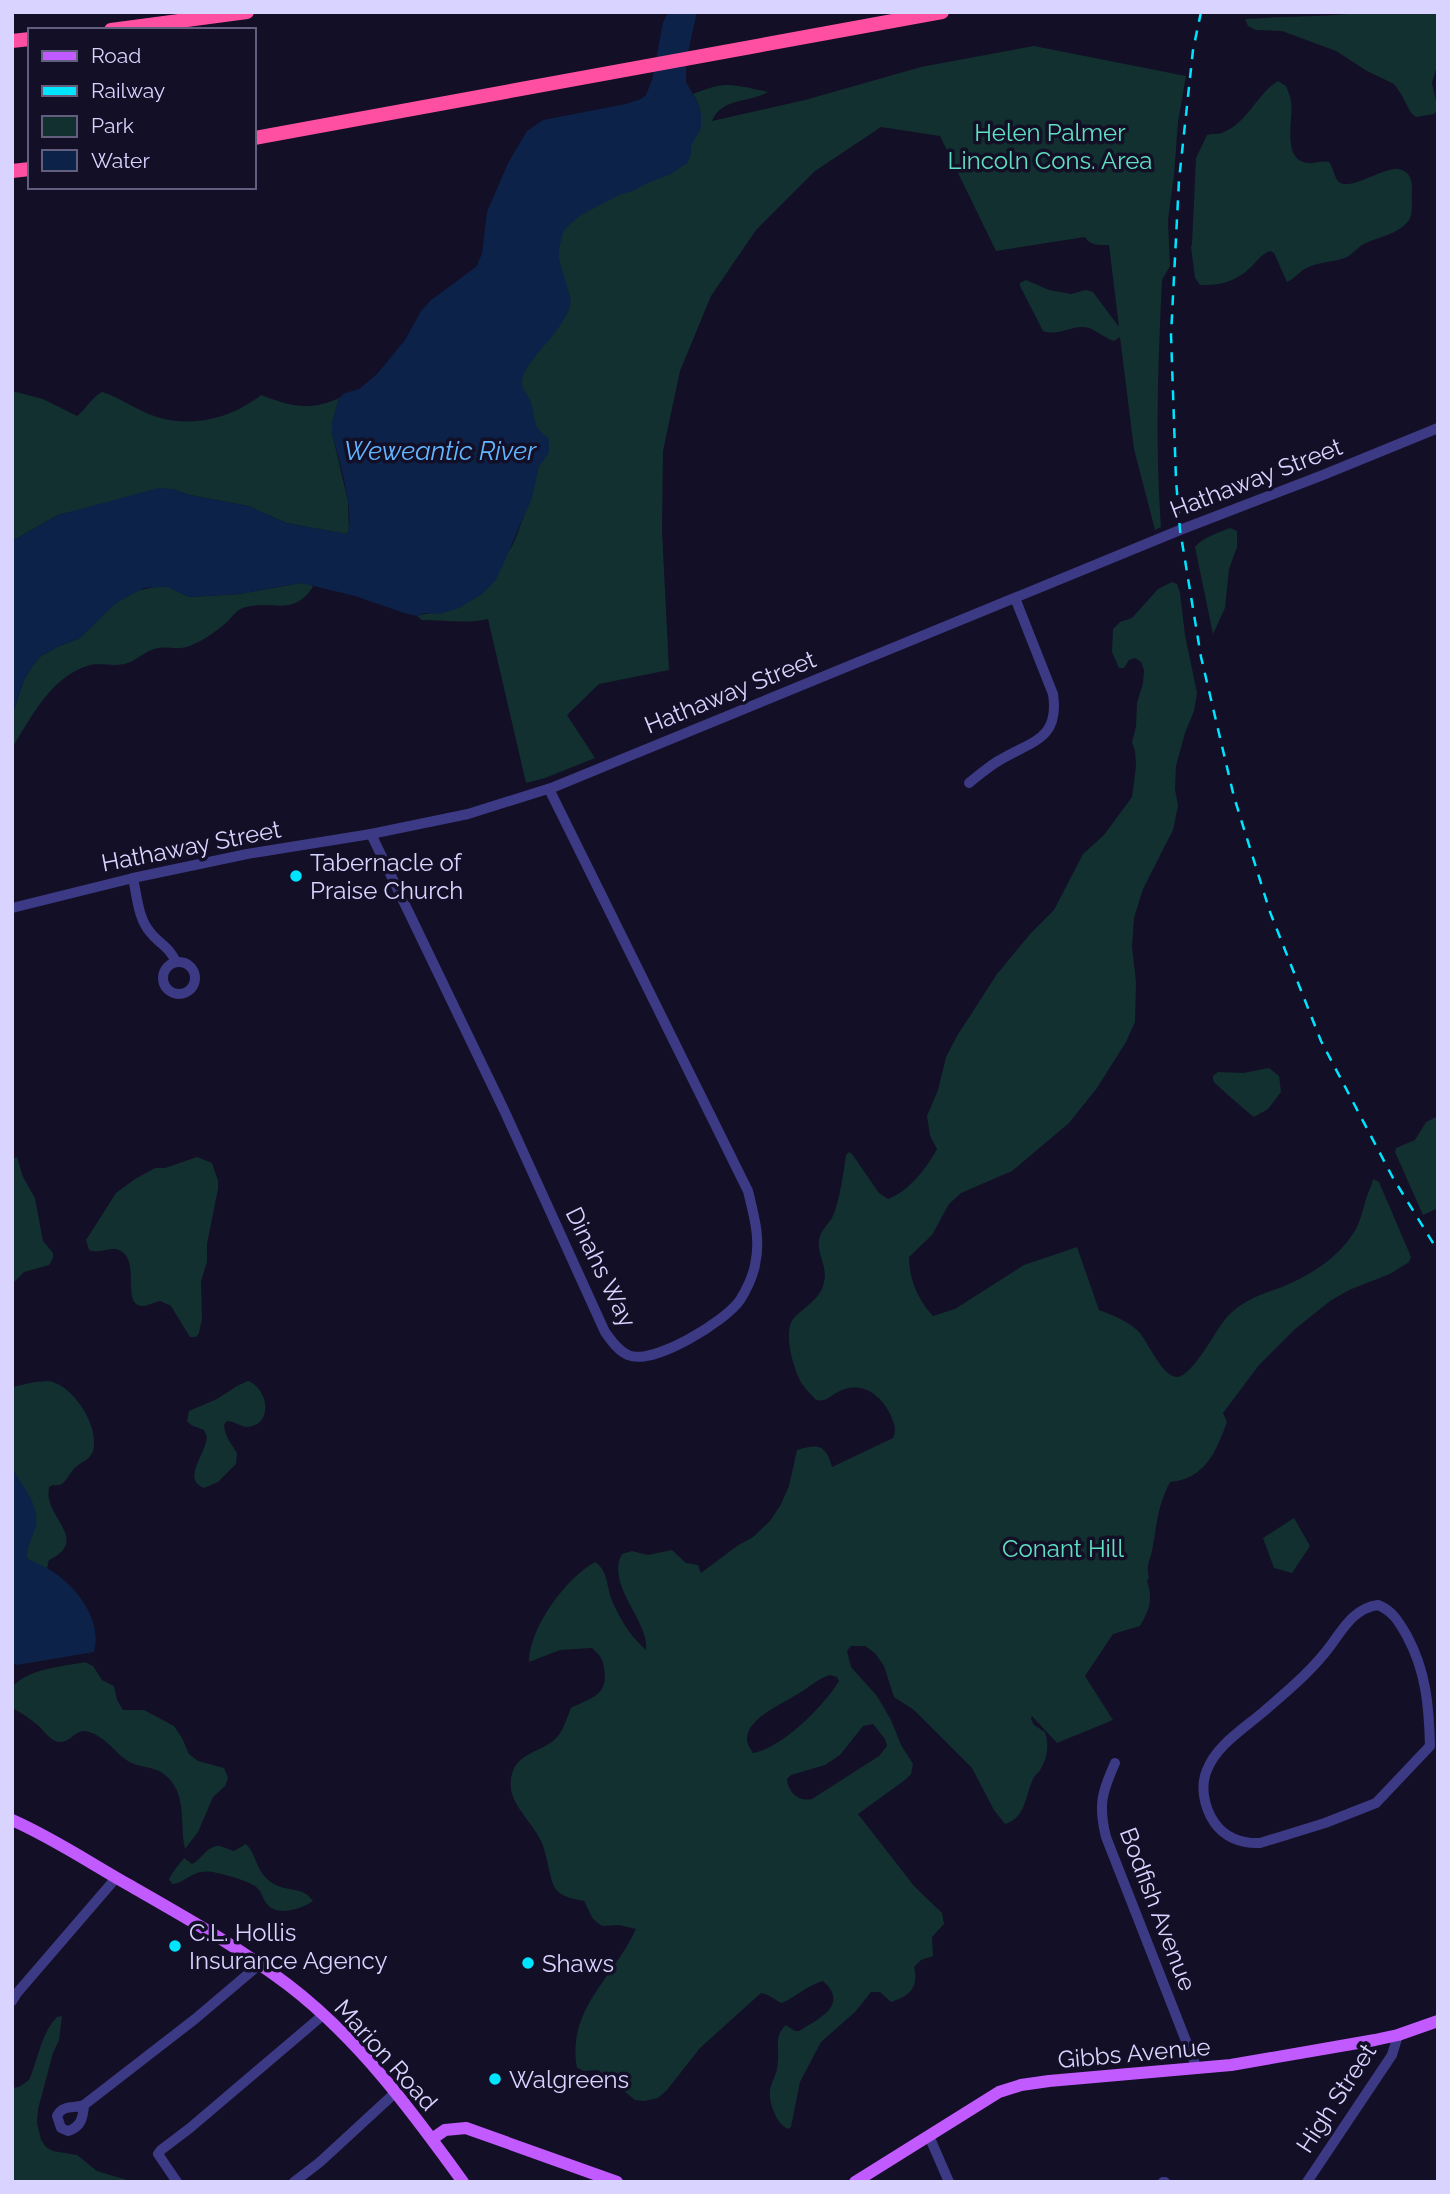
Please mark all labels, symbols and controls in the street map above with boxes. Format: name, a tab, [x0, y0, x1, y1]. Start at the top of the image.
legend	[28, 28, 256, 189]
text: Road	[91, 43, 141, 68]
text: Railway	[91, 78, 165, 103]
text: Park	[91, 113, 134, 138]
park label: Helen Palmer Lincoln Cons. Area	[948, 118, 1152, 175]
text: Water	[91, 148, 150, 173]
street label: Hathaway Street	[1166, 432, 1346, 524]
water label: Weweantic River	[344, 436, 537, 466]
street label: Hathaway Street	[640, 644, 820, 740]
street label: Hathaway Street	[99, 814, 283, 878]
place label: Tabernacle of Praise Church	[310, 848, 463, 905]
marker: Tabernacle of Praise Church	[288, 868, 304, 884]
street label: Dinahs Way	[559, 1202, 643, 1332]
park label: Conant Hill	[1002, 1534, 1124, 1563]
street label: Bodfish Avenue	[1114, 1823, 1202, 1995]
place label: C.L. Hollis Insurance Agency	[189, 1918, 388, 1975]
marker: C.L. Hollis Insurance Agency	[167, 1938, 183, 1954]
place label: Shaws	[542, 1949, 614, 1978]
marker: Shaws	[520, 1955, 536, 1971]
street label: Marion Road	[329, 1993, 443, 2117]
street label: Gibbs Avenue	[1056, 2032, 1212, 2074]
street label: High Street	[1290, 2038, 1382, 2158]
place label: Walgreens	[509, 2065, 629, 2094]
marker: Walgreens	[487, 2071, 503, 2087]

